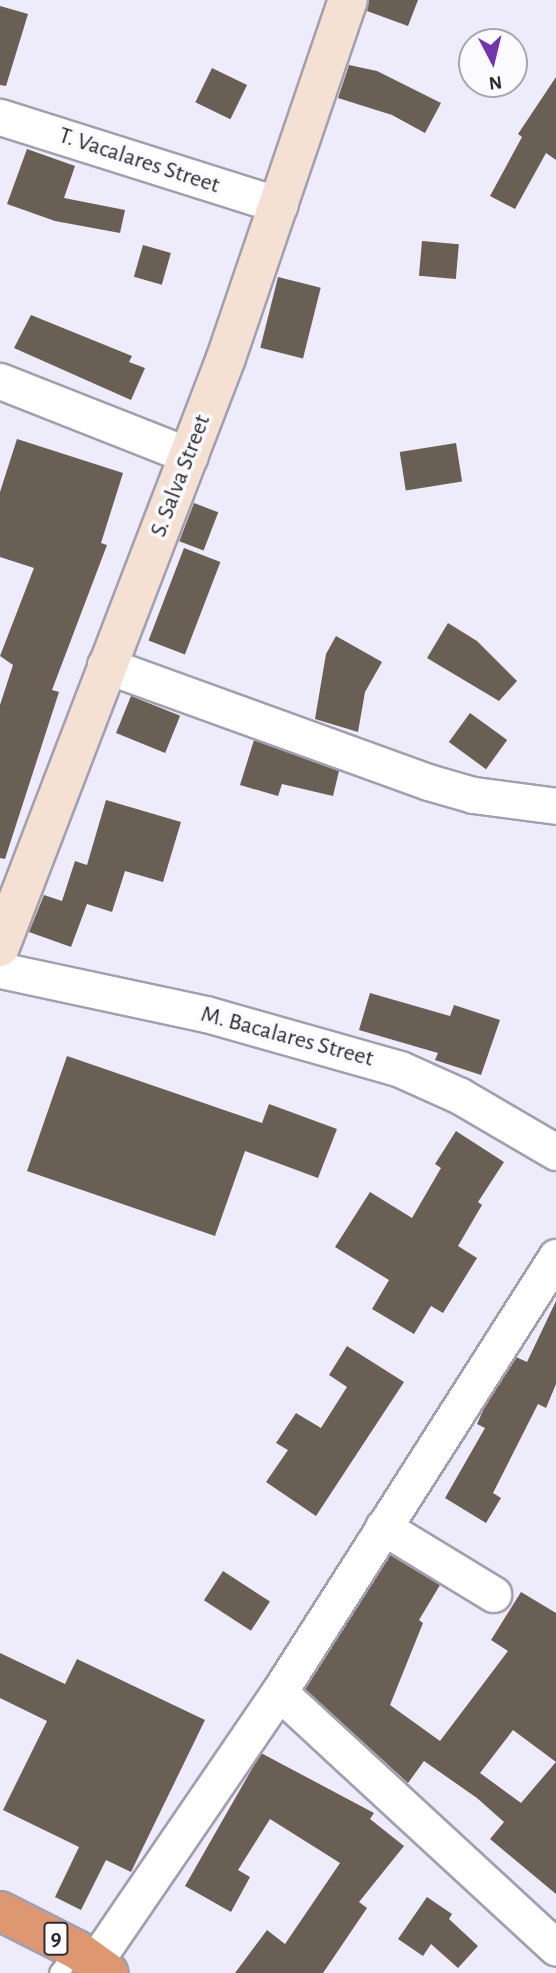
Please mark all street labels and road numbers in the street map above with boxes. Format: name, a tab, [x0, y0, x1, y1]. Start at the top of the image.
street label: T. Vacalares Street	[55, 121, 223, 201]
street label: S. Salva Street	[145, 411, 217, 541]
street label: M. Bacalares Street	[198, 1000, 376, 1074]
road number: 9	[42, 1920, 70, 1958]

